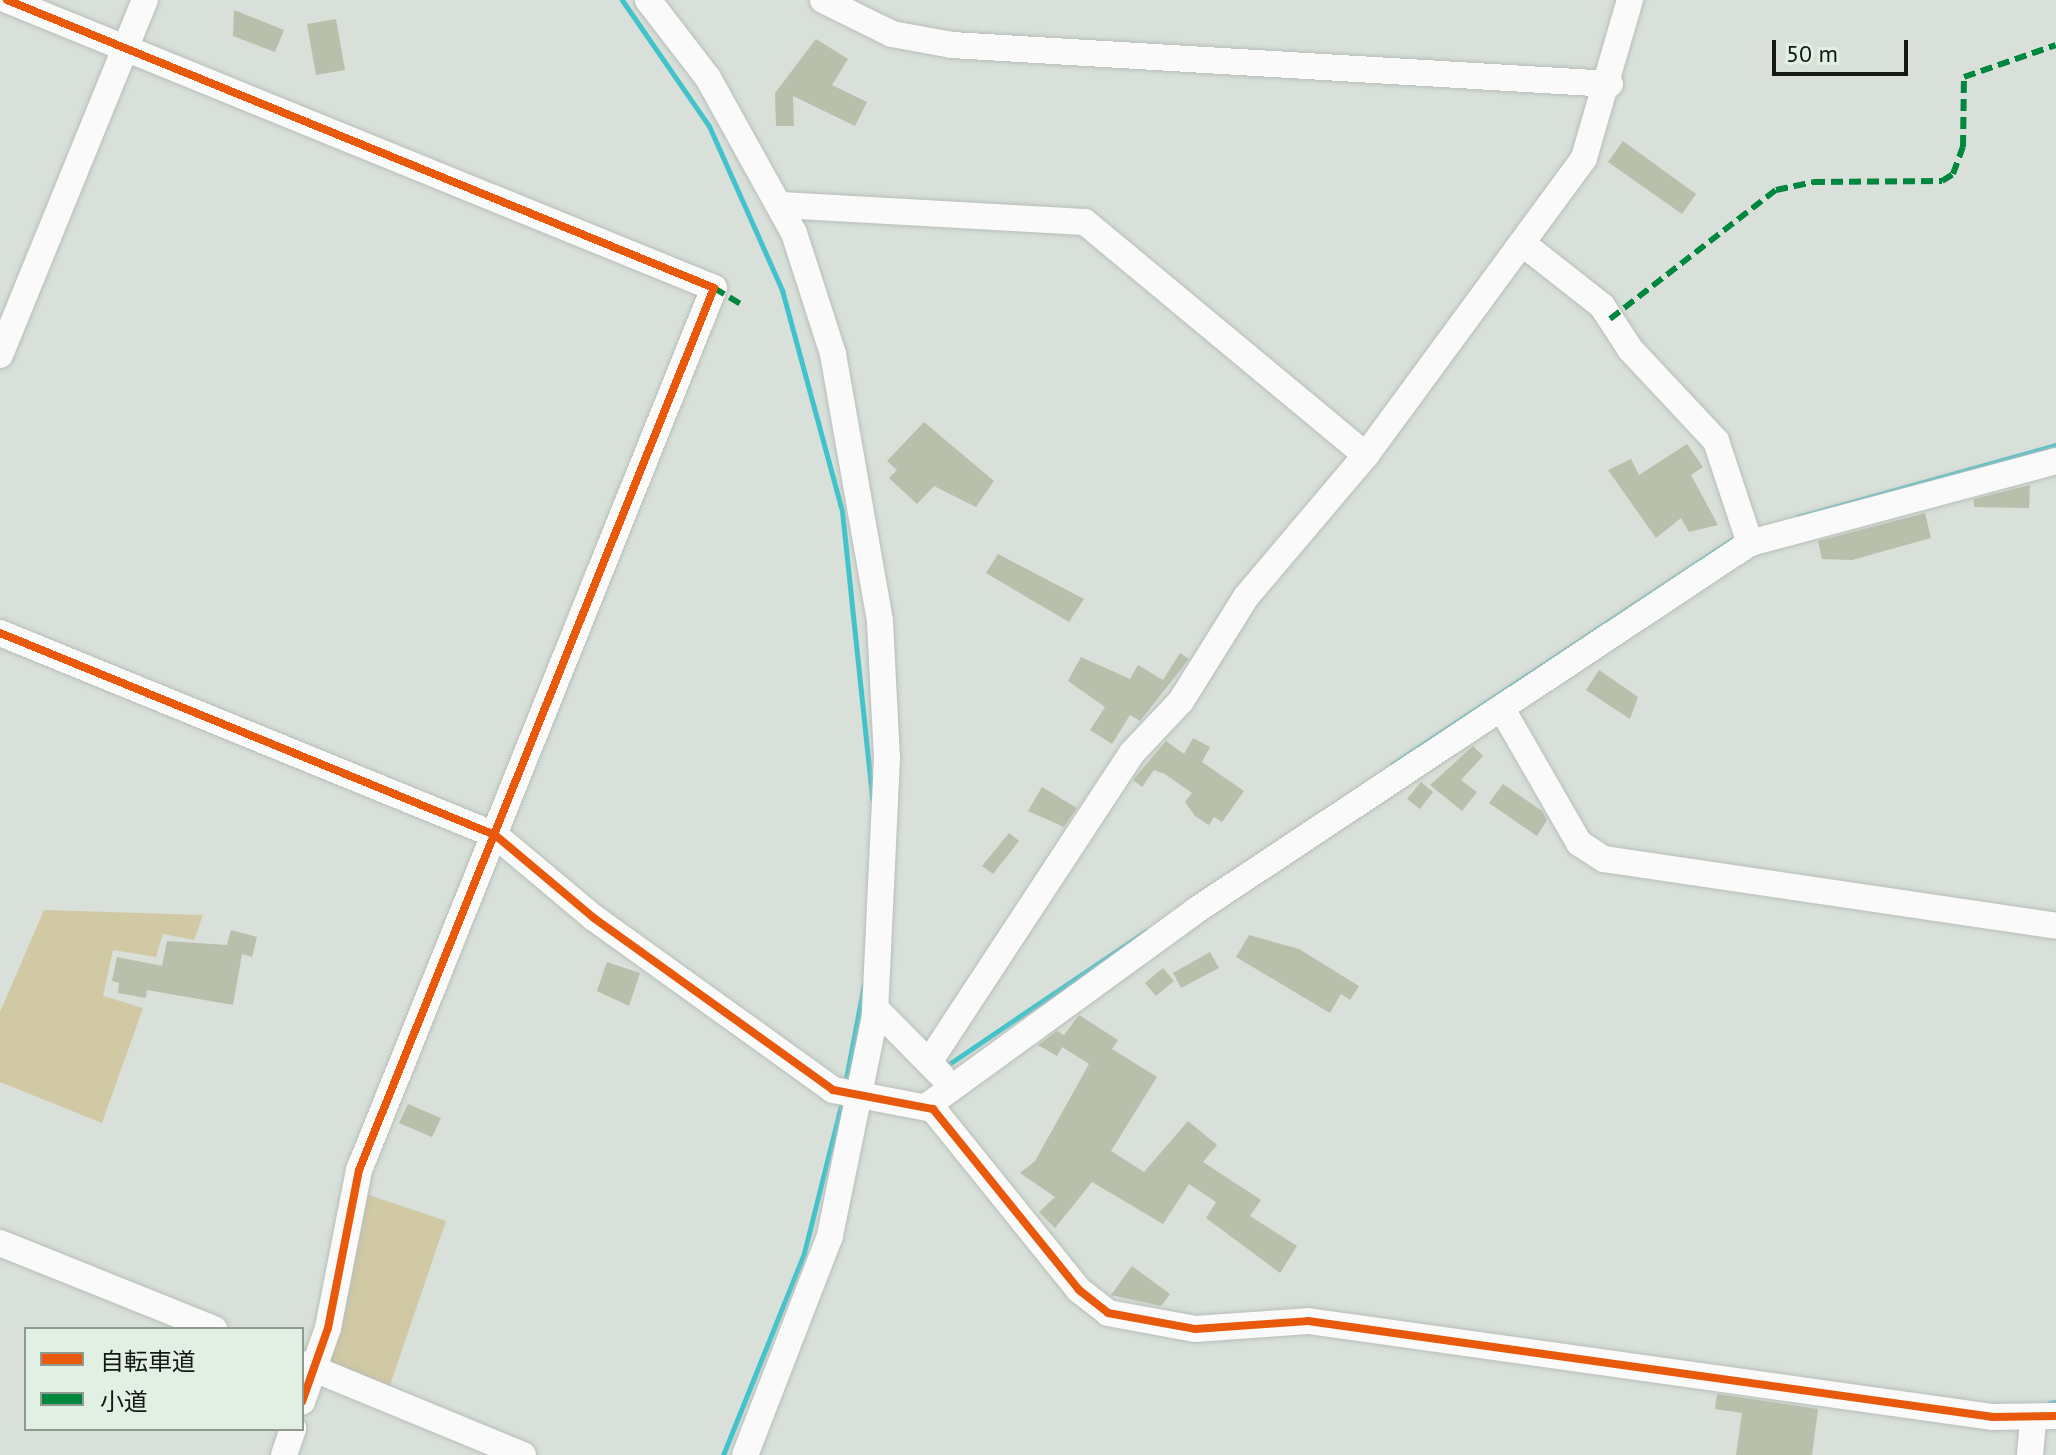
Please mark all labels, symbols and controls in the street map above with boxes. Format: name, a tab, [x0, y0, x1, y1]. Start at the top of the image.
scale bar	[1776, 24, 1912, 74]
text: 50 m	[1786, 38, 1838, 69]
legend	[24, 1327, 304, 1431]
text: 自転車道	[100, 1346, 196, 1377]
text: 小道	[100, 1386, 148, 1417]

